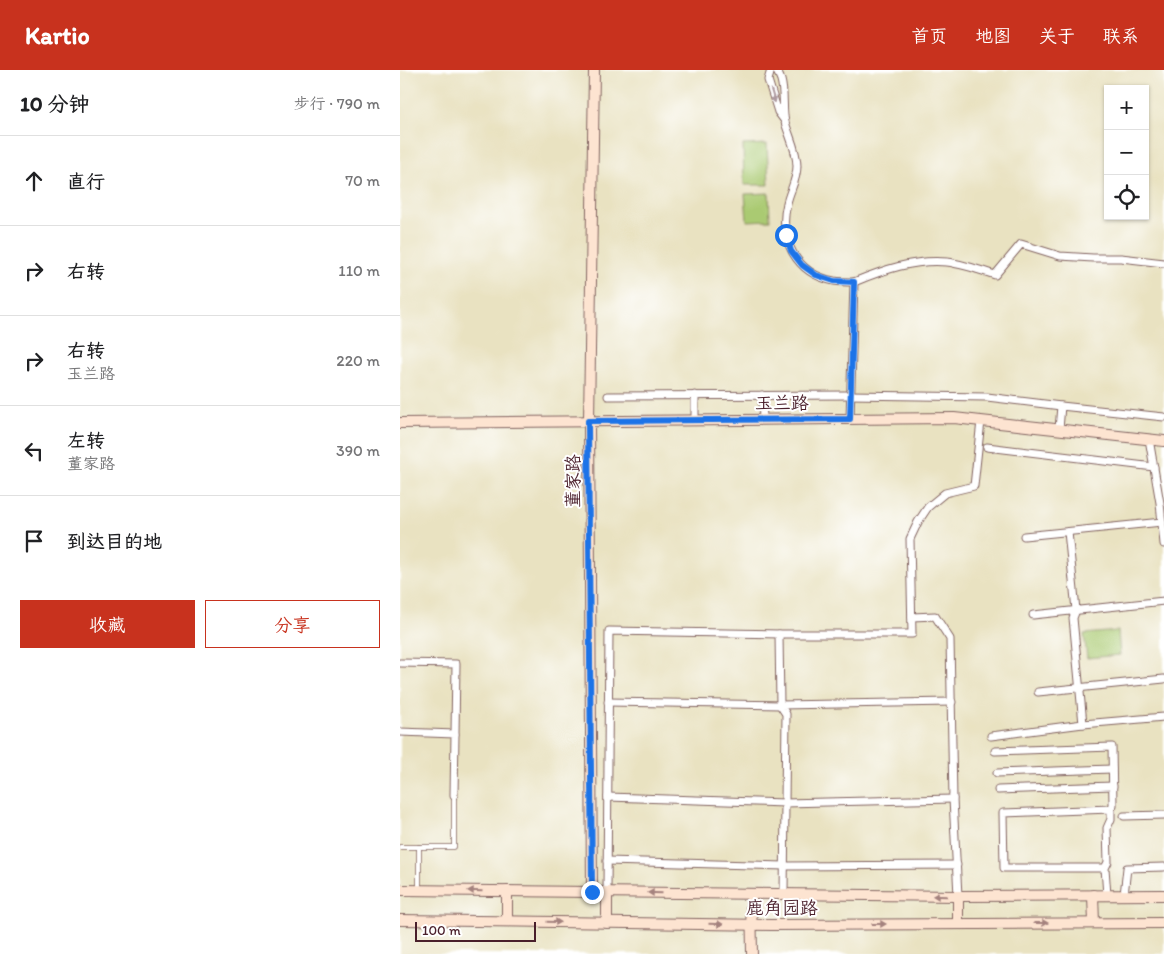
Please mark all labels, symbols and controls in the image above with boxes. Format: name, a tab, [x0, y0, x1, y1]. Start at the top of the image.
text: Kartio	[25, 21, 90, 50]
text: 首页	[911, 25, 947, 47]
text: 地图	[975, 25, 1011, 47]
text: 关于	[1039, 25, 1075, 47]
text: 联系	[1103, 25, 1139, 47]
map controls	[1104, 85, 1149, 220]
button: +	[1104, 85, 1149, 130]
one-way arrow	[770, 89, 777, 104]
text: 10 分钟	[20, 91, 89, 116]
text: 步行 · 790 m	[294, 94, 380, 113]
button: −	[1104, 130, 1149, 175]
icon: ahead	[20, 167, 48, 195]
text: 直行	[67, 170, 105, 193]
text: 70 m	[345, 171, 380, 190]
button: locate	[1104, 175, 1149, 220]
route start	[775, 224, 798, 247]
icon: right	[20, 257, 48, 285]
text: 右转	[67, 260, 105, 283]
text: 110 m	[338, 261, 380, 280]
text: 右转	[67, 339, 105, 362]
icon: right	[20, 347, 48, 375]
text: 220 m	[336, 351, 380, 370]
text: 玉兰路	[67, 364, 115, 383]
street label: 玉兰路	[755, 392, 809, 414]
text: 左转	[67, 429, 105, 452]
icon: left	[20, 437, 48, 465]
text: 390 m	[336, 441, 380, 460]
text: 董家路	[67, 454, 115, 473]
street label: 董家路	[562, 454, 584, 508]
icon: arrive	[20, 527, 48, 555]
text: 到达目的地	[67, 530, 162, 553]
button: 收藏	[20, 600, 195, 648]
button: 分享	[205, 600, 380, 648]
route end	[581, 881, 604, 904]
one-way arrow	[467, 887, 483, 895]
one-way arrow	[647, 888, 663, 896]
one-way arrow	[932, 892, 948, 900]
street label: 鹿角园路	[746, 897, 818, 919]
one-way arrow	[546, 918, 562, 926]
scale bar	[415, 919, 536, 942]
one-way arrow	[1033, 919, 1049, 927]
one-way arrow	[708, 920, 724, 928]
one-way arrow	[871, 920, 887, 928]
text: 100 m	[422, 922, 461, 939]

